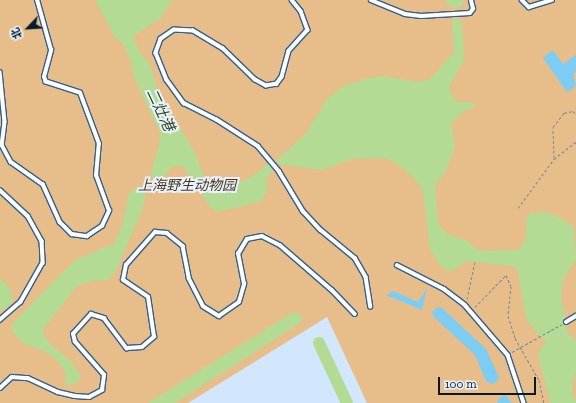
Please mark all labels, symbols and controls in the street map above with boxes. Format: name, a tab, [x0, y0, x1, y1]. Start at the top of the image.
north arrow	[8, 8, 48, 48]
text: 北	[8, 26, 25, 41]
water label: 二灶港	[142, 86, 178, 134]
park label: 上海野生动物园	[138, 178, 236, 194]
scale bar	[440, 369, 538, 395]
text: 100 m	[445, 377, 477, 391]

